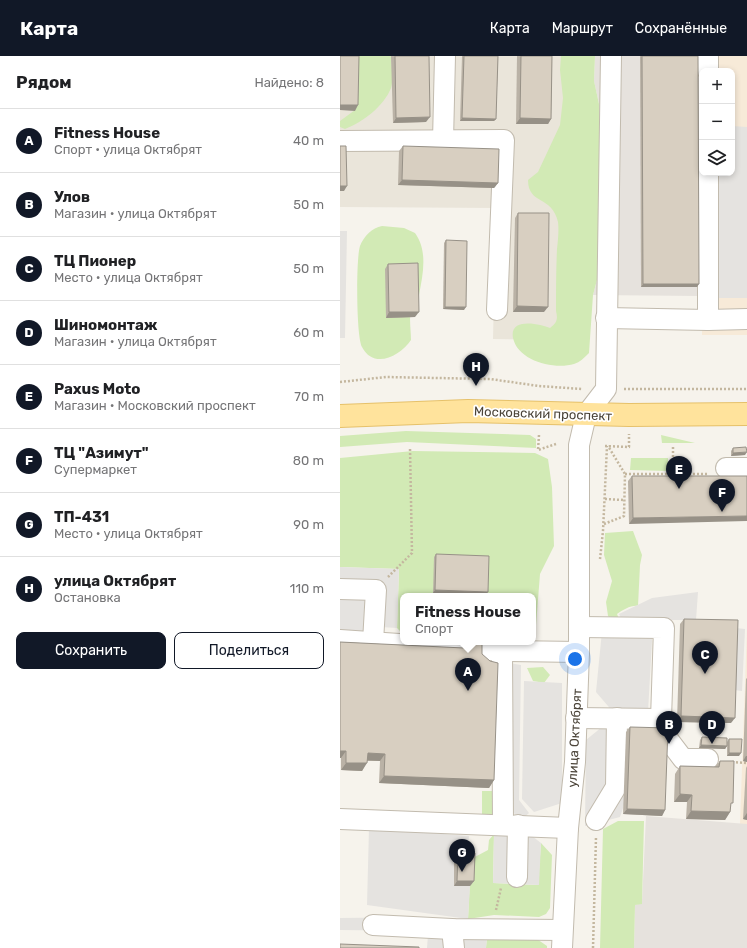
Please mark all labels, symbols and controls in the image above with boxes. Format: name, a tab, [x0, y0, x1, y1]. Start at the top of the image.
text: Карта	[20, 17, 78, 40]
text: Карта	[490, 20, 530, 37]
text: Маршрут	[552, 20, 613, 37]
text: Сохранённые	[635, 20, 727, 37]
map controls	[699, 68, 735, 176]
button: +	[699, 68, 735, 104]
text: Рядом	[16, 72, 72, 92]
text: Найдено: 8	[254, 75, 324, 90]
button: −	[699, 104, 735, 140]
text: Fitness House	[54, 124, 160, 142]
text: A	[24, 133, 34, 148]
text: 40 m	[293, 133, 324, 148]
button: layers	[699, 140, 735, 176]
text: Спорт · улица Октябрят	[54, 142, 202, 157]
text: Улов	[54, 188, 90, 206]
text: B	[24, 197, 34, 212]
text: 50 m	[293, 197, 324, 212]
text: Магазин · улица Октябрят	[54, 206, 217, 221]
text: ТЦ Пионер	[54, 252, 136, 270]
text: C	[24, 261, 34, 276]
text: 50 m	[293, 261, 324, 276]
text: Место · улица Октябрят	[54, 270, 203, 285]
text: Шиномонтаж	[54, 316, 158, 334]
text: D	[24, 325, 34, 340]
text: 60 m	[293, 325, 324, 340]
text: Магазин · улица Октябрят	[54, 334, 217, 349]
pin: H	[463, 353, 489, 386]
text: Paxus Moto	[54, 380, 140, 398]
text: E	[25, 389, 33, 404]
text: 70 m	[294, 389, 324, 404]
text: Магазин · Московский проспект	[54, 398, 256, 413]
street label: Московский проспект	[474, 404, 613, 423]
text: ТЦ "Азимут"	[54, 444, 149, 462]
text: F	[25, 453, 33, 468]
text: 80 m	[293, 453, 324, 468]
pin: E	[666, 456, 692, 489]
text: Супермаркет	[54, 462, 137, 477]
pin: F	[709, 479, 735, 512]
text: ТП-431	[54, 508, 109, 526]
text: G	[24, 517, 34, 532]
text: 90 m	[293, 517, 324, 532]
text: Место · улица Октябрят	[54, 526, 203, 541]
text: улица Октябрят	[54, 572, 176, 590]
text: H	[24, 581, 34, 596]
text: 110 m	[290, 581, 324, 596]
text: Остановка	[54, 590, 121, 605]
popup	[400, 593, 536, 645]
text: Fitness House	[415, 603, 521, 621]
text: Спорт	[415, 621, 453, 636]
button: Сохранить	[16, 632, 166, 669]
button: Поделиться	[174, 632, 324, 669]
pin: C	[692, 641, 718, 674]
your location	[565, 649, 585, 669]
pin: A	[455, 658, 481, 691]
street label: улица Октябрят	[564, 688, 585, 788]
pin: B	[656, 711, 682, 744]
pin: D	[699, 711, 725, 744]
pin: G	[449, 839, 475, 872]

